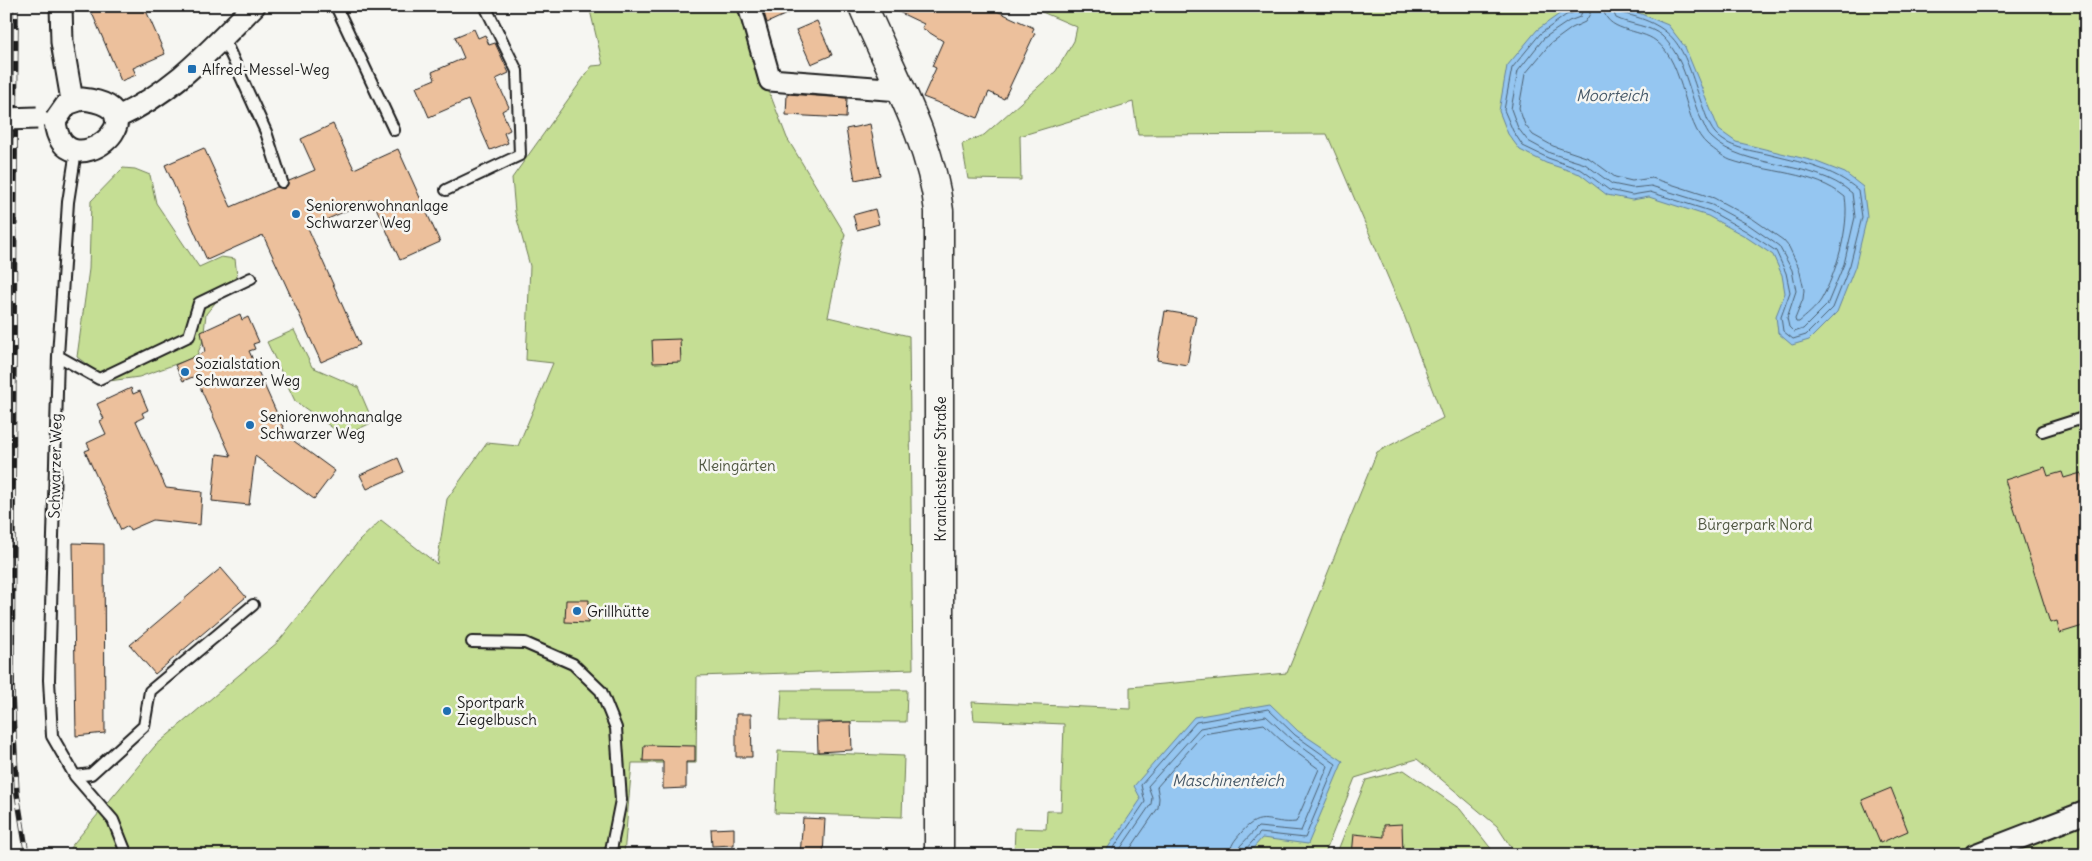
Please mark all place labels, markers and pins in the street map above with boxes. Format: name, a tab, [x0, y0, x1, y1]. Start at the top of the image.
place label: Alfred-Messel-Weg	[202, 60, 330, 79]
marker: Alfred-Messel-Weg	[186, 63, 198, 75]
place label: Seniorenwohnanlage Schwarzer Weg	[306, 196, 448, 232]
marker: Seniorenwohnanlage Schwarzer Weg	[290, 208, 302, 220]
place label: Sozialstation Schwarzer Weg	[195, 354, 300, 390]
marker: Sozialstation Schwarzer Weg	[179, 366, 191, 378]
place label: Seniorenwohnanalge Schwarzer Weg	[260, 407, 402, 443]
marker: Seniorenwohnanalge Schwarzer Weg	[244, 419, 256, 431]
place label: Grillhütte	[587, 602, 649, 621]
marker: Grillhütte	[571, 605, 583, 617]
place label: Sportpark Ziegelbusch	[457, 693, 537, 729]
marker: Sportpark Ziegelbusch	[441, 705, 453, 717]

